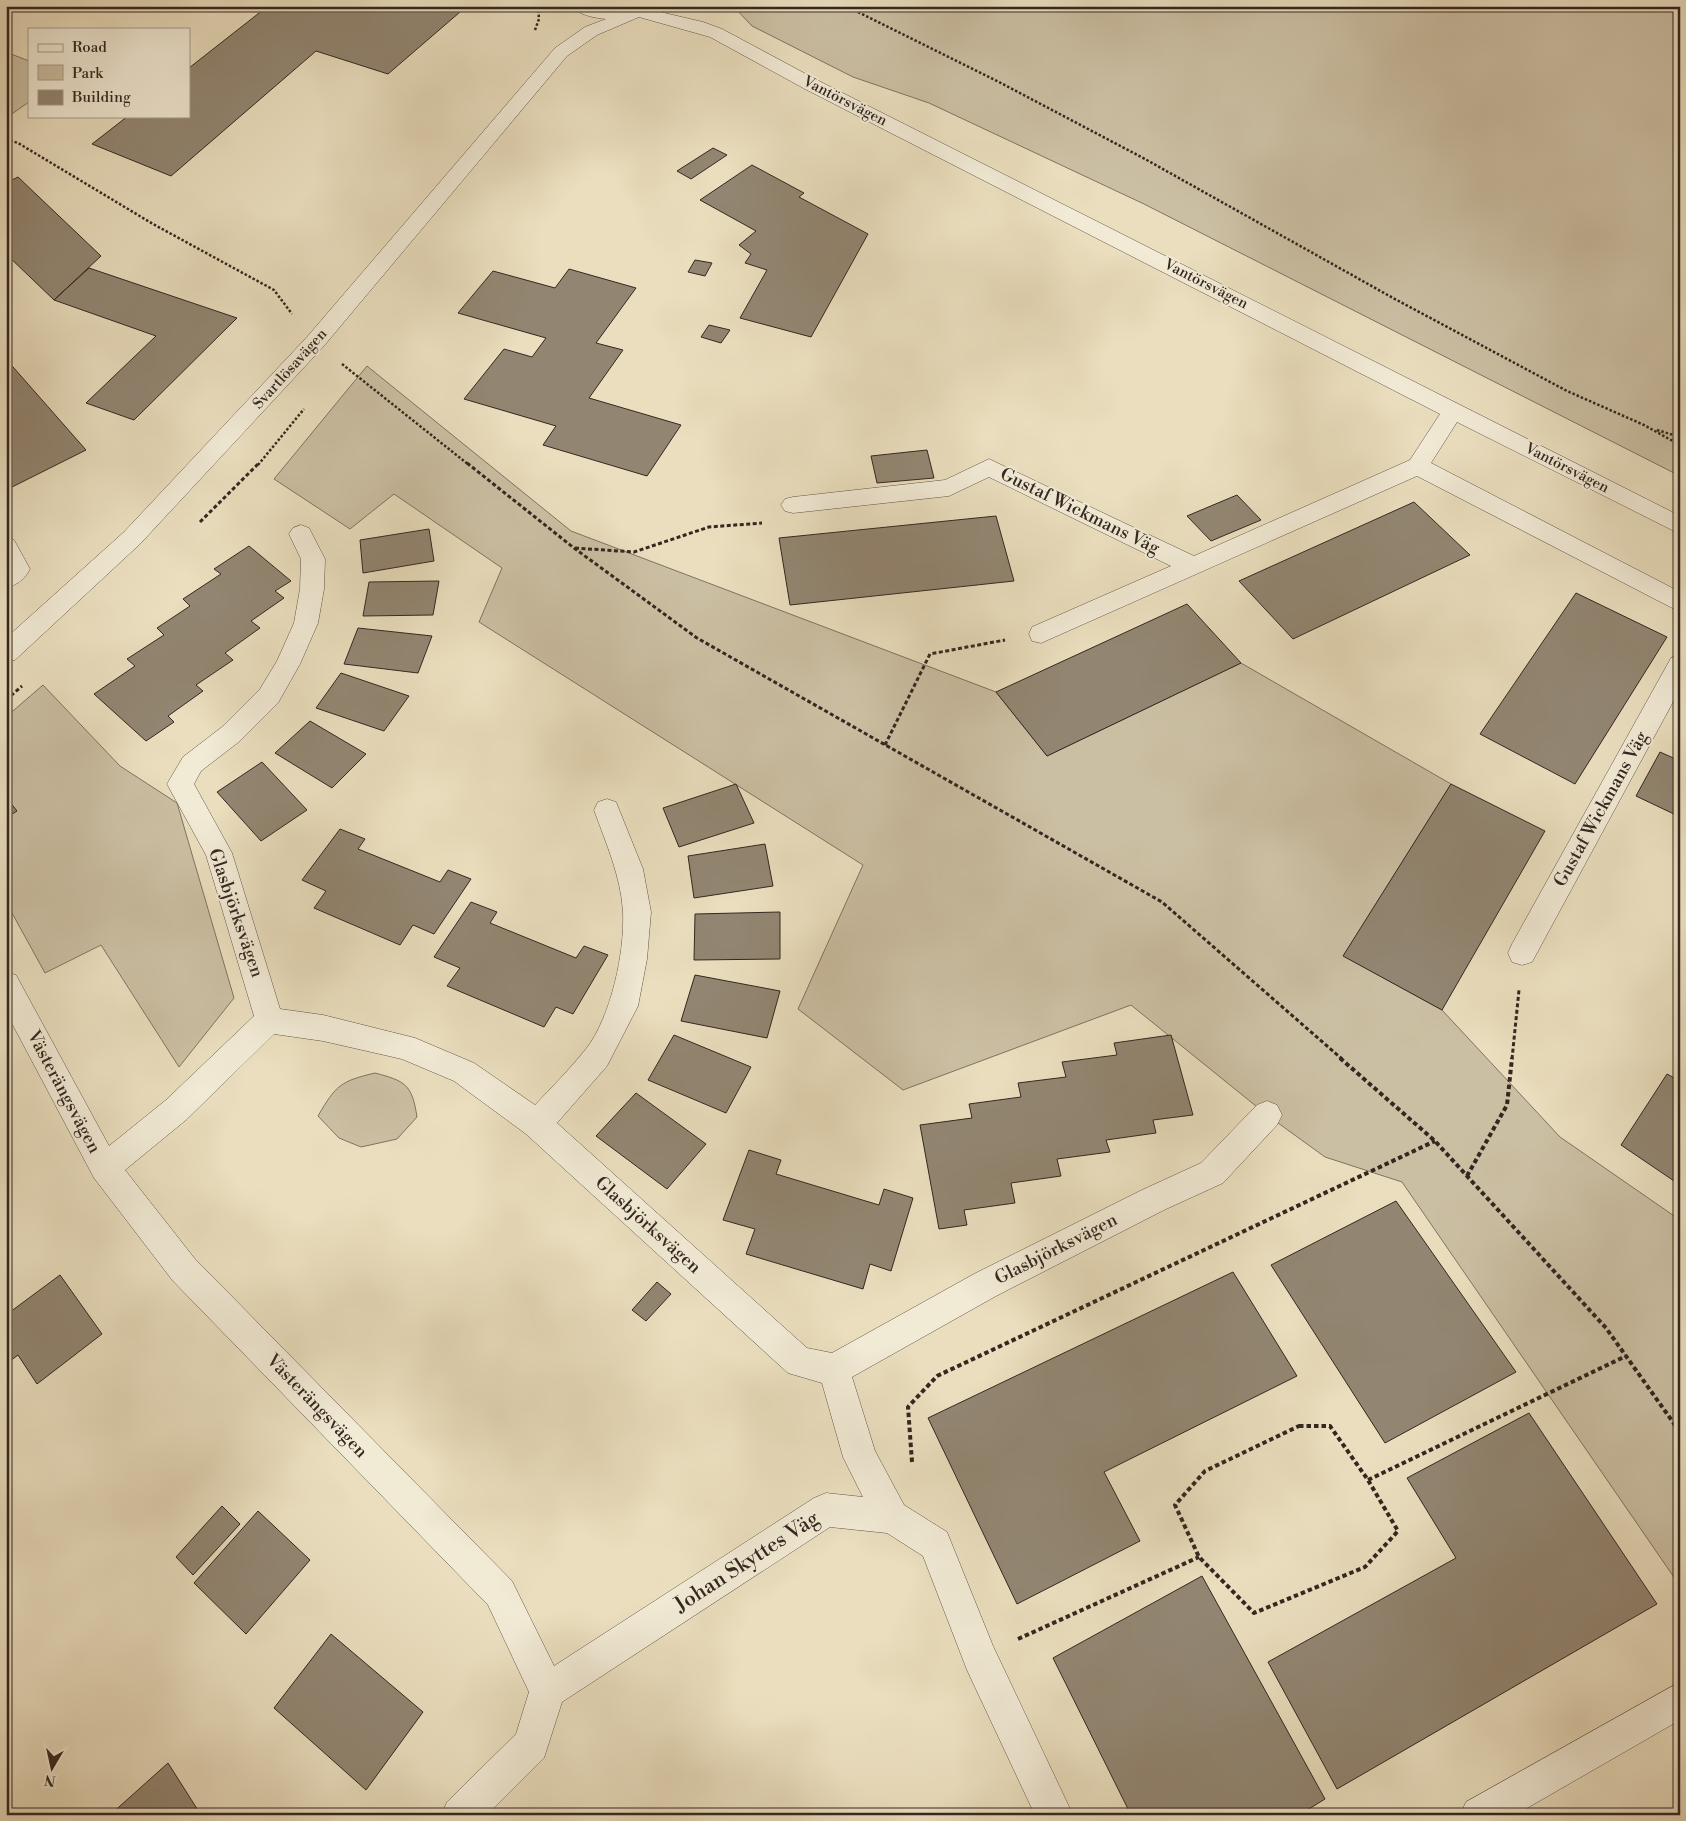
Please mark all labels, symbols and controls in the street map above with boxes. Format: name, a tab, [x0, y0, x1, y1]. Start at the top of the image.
legend	[28, 28, 190, 118]
text: Road	[72, 38, 107, 57]
text: Park	[72, 64, 104, 83]
street label: Vantörsvägen	[799, 71, 890, 130]
text: Building	[71, 88, 131, 107]
street label: Vantörsvägen	[1160, 254, 1251, 313]
street label: Svartlösavägen	[249, 325, 331, 413]
street label: Vantörsvägen	[1521, 438, 1612, 497]
street label: Gustaf Wickmans Väg	[996, 462, 1164, 560]
street label: Gustaf Wickmans Väg	[1549, 726, 1654, 891]
street label: Glasbjörksvägen	[203, 846, 269, 981]
street label: Västerängsvägen	[21, 1026, 106, 1158]
street label: Glasbjörksvägen	[590, 1171, 706, 1279]
street label: Glasbjörksvägen	[991, 1208, 1121, 1290]
street label: Västerängsvägen	[261, 1348, 373, 1463]
street label: Johan Skyttes Väg	[669, 1505, 824, 1619]
north arrow	[28, 1744, 78, 1794]
text: N	[43, 1770, 57, 1790]

